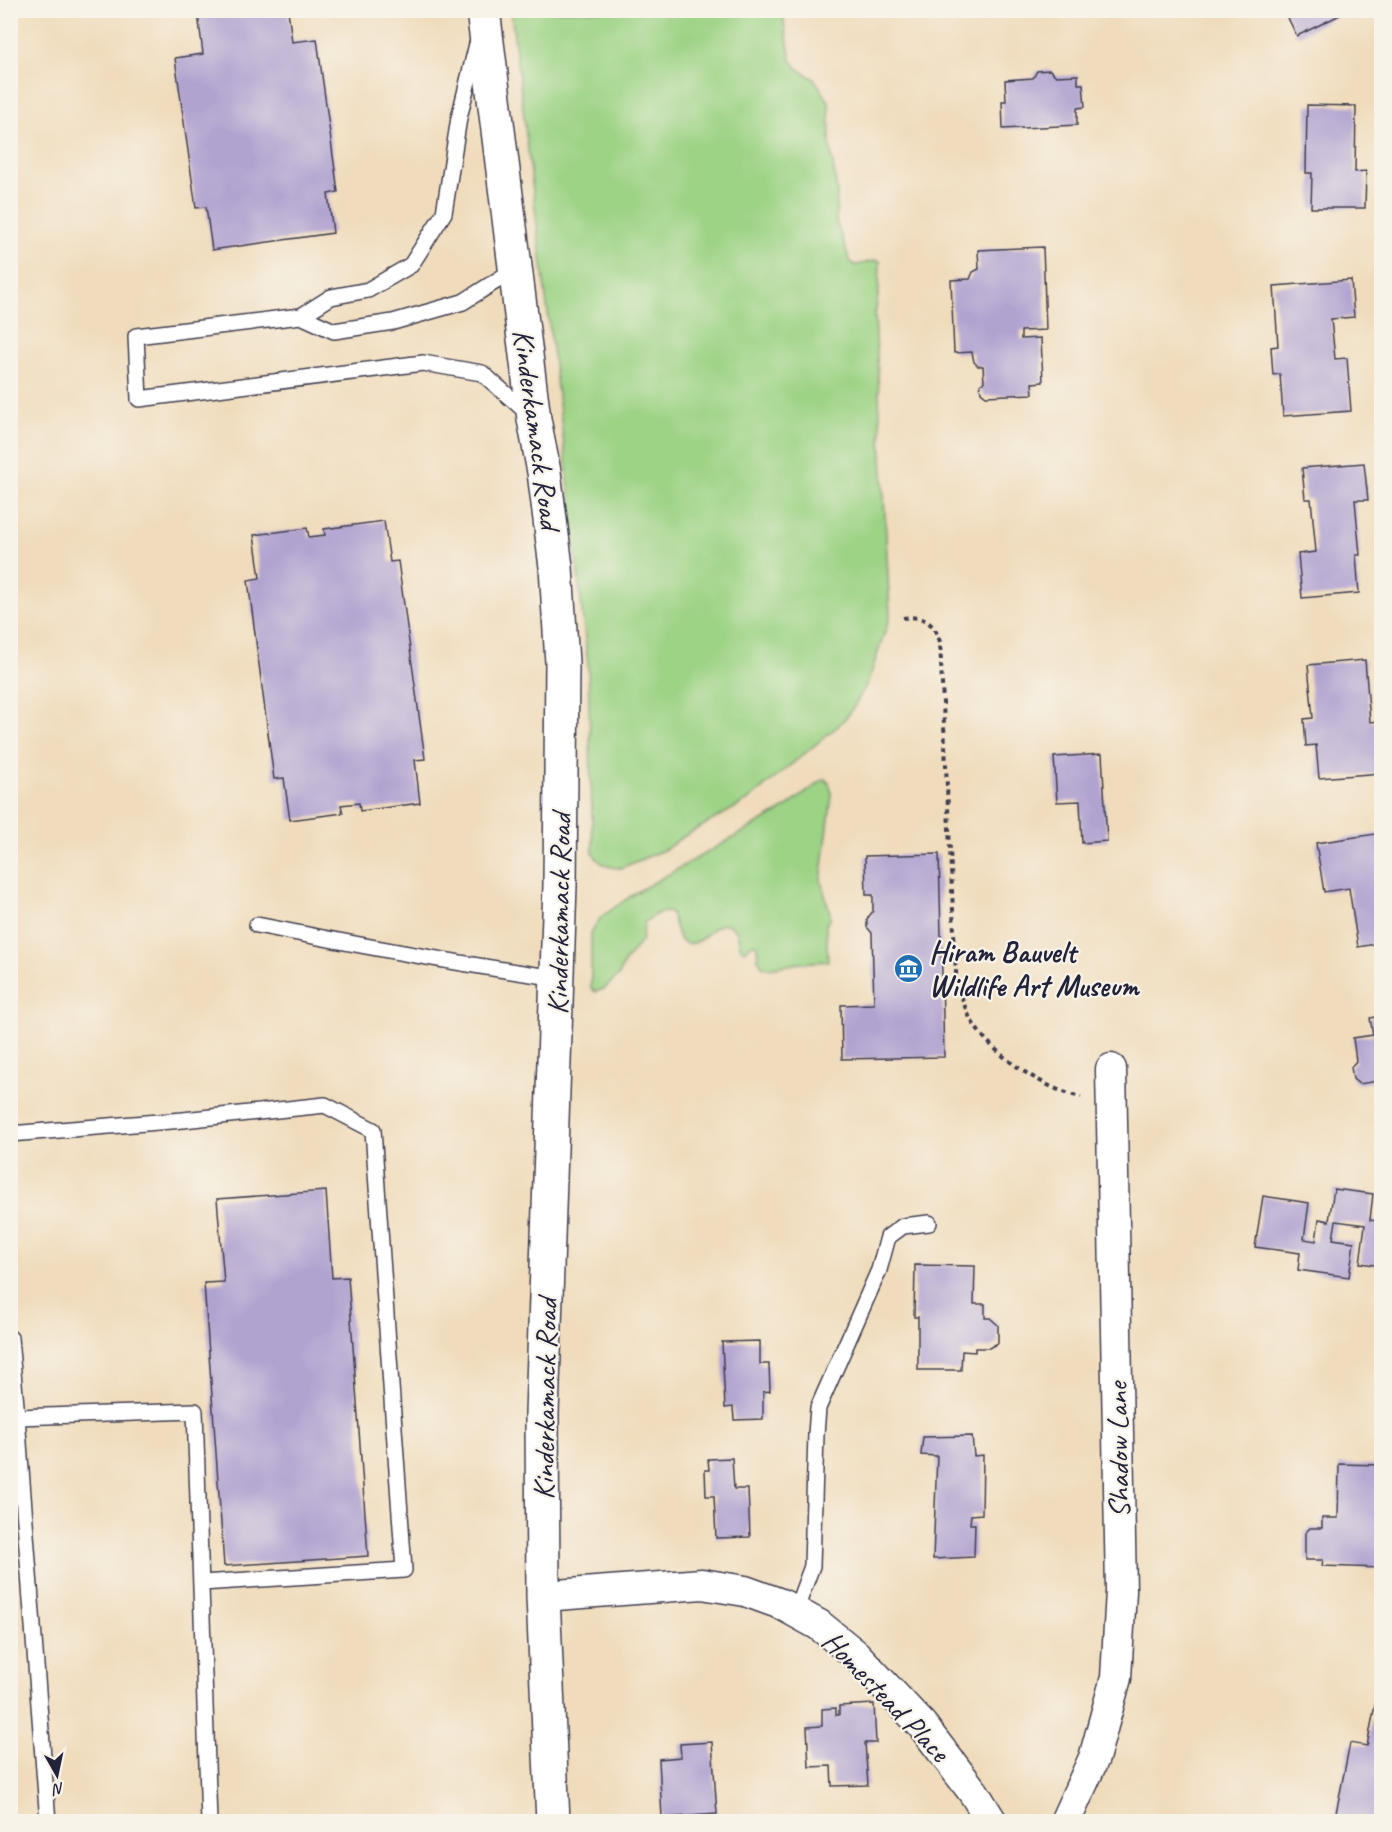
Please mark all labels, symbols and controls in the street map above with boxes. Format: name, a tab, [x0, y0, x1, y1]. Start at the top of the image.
street label: Kinderkamack Road	[504, 327, 570, 535]
street label: Kinderkamack Road	[538, 809, 580, 1015]
place label: Hiram Bauvelt Wildlife Art Museum	[929, 933, 1140, 1005]
museum icon: Hiram Bauvelt Wildlife Art Museum	[892, 953, 924, 985]
street label: Kinderkamack Road	[524, 1294, 566, 1500]
street label: Shadow Lane	[1098, 1380, 1138, 1518]
street label: Homestead Place	[814, 1622, 960, 1771]
north arrow	[27, 1745, 87, 1805]
text: N	[50, 1778, 66, 1800]

